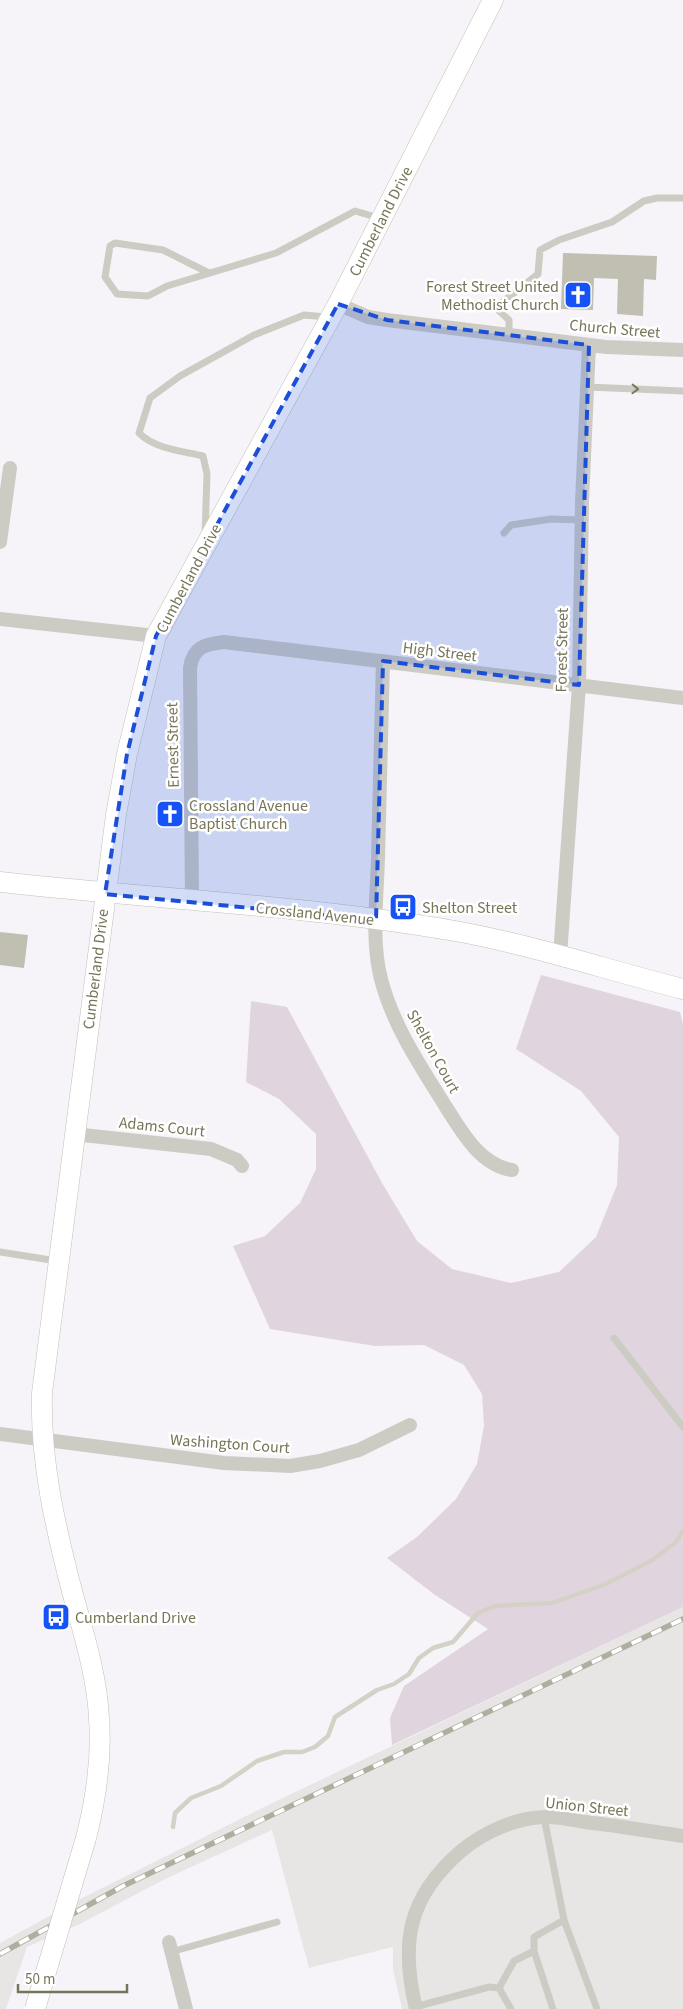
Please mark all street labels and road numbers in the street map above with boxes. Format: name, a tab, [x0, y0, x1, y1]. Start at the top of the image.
street label: Cumberland Drive	[344, 163, 418, 280]
street label: Church Street	[569, 314, 662, 344]
street label: Cumberland Drive	[151, 520, 227, 637]
street label: Forest Street	[550, 607, 574, 693]
street label: High Street	[402, 637, 479, 668]
street label: Ernest Street	[161, 701, 185, 788]
street label: Crossland Avenue	[255, 897, 375, 931]
street label: Cumberland Drive	[78, 908, 114, 1030]
street label: Shelton Court	[401, 1006, 465, 1098]
street label: Adams Court	[118, 1112, 207, 1143]
street label: Washington Court	[169, 1429, 291, 1459]
street label: Union Street	[544, 1792, 630, 1822]

